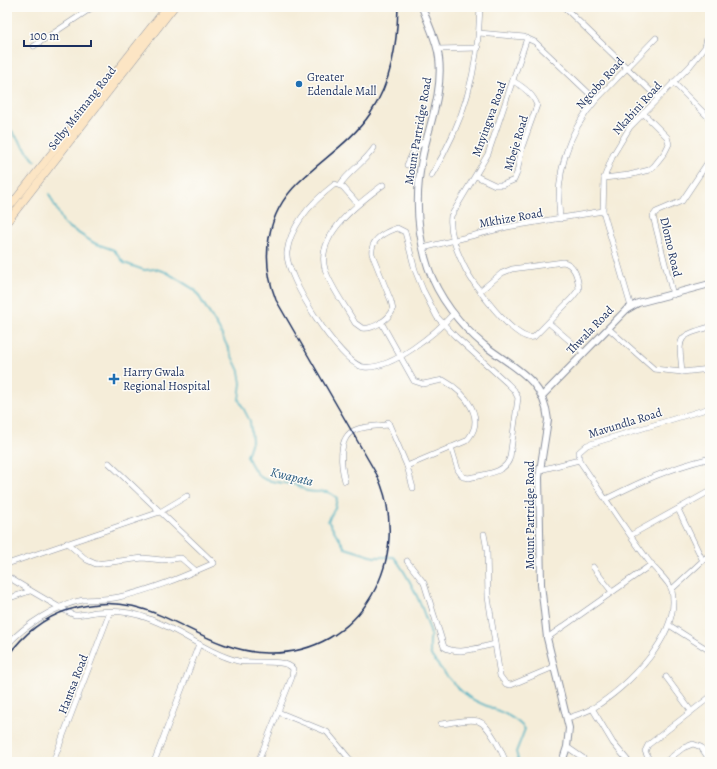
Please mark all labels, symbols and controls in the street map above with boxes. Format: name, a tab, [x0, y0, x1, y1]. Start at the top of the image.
scale bar	[24, 22, 91, 48]
text: 100 m	[30, 28, 59, 44]
street label: Ngcobo Road	[572, 53, 628, 112]
street label: Selby Msimang Road	[44, 62, 120, 153]
place label: Greater Edendale Mall	[307, 69, 376, 99]
street label: Mount Partridge Road	[401, 75, 435, 186]
street label: Nkabini Road	[609, 77, 666, 138]
marker: Greater Edendale Mall	[294, 79, 304, 89]
street label: Mnyingwa Road	[468, 79, 510, 159]
street label: Mbeje Road	[500, 113, 532, 173]
street label: Mkhize Road	[478, 204, 545, 231]
street label: Dlomo Road	[656, 216, 686, 279]
street label: Thwala Road	[563, 302, 617, 358]
place label: Harry Gwala Regional Hospital	[123, 364, 210, 394]
marker: Harry Gwala Regional Hospital	[108, 373, 120, 385]
street label: Mavundla Road	[586, 404, 664, 442]
street label: Mount Partridge Road	[522, 460, 538, 570]
water label: Kwapata	[269, 463, 315, 490]
street label: Hantsa Road	[54, 651, 92, 716]

